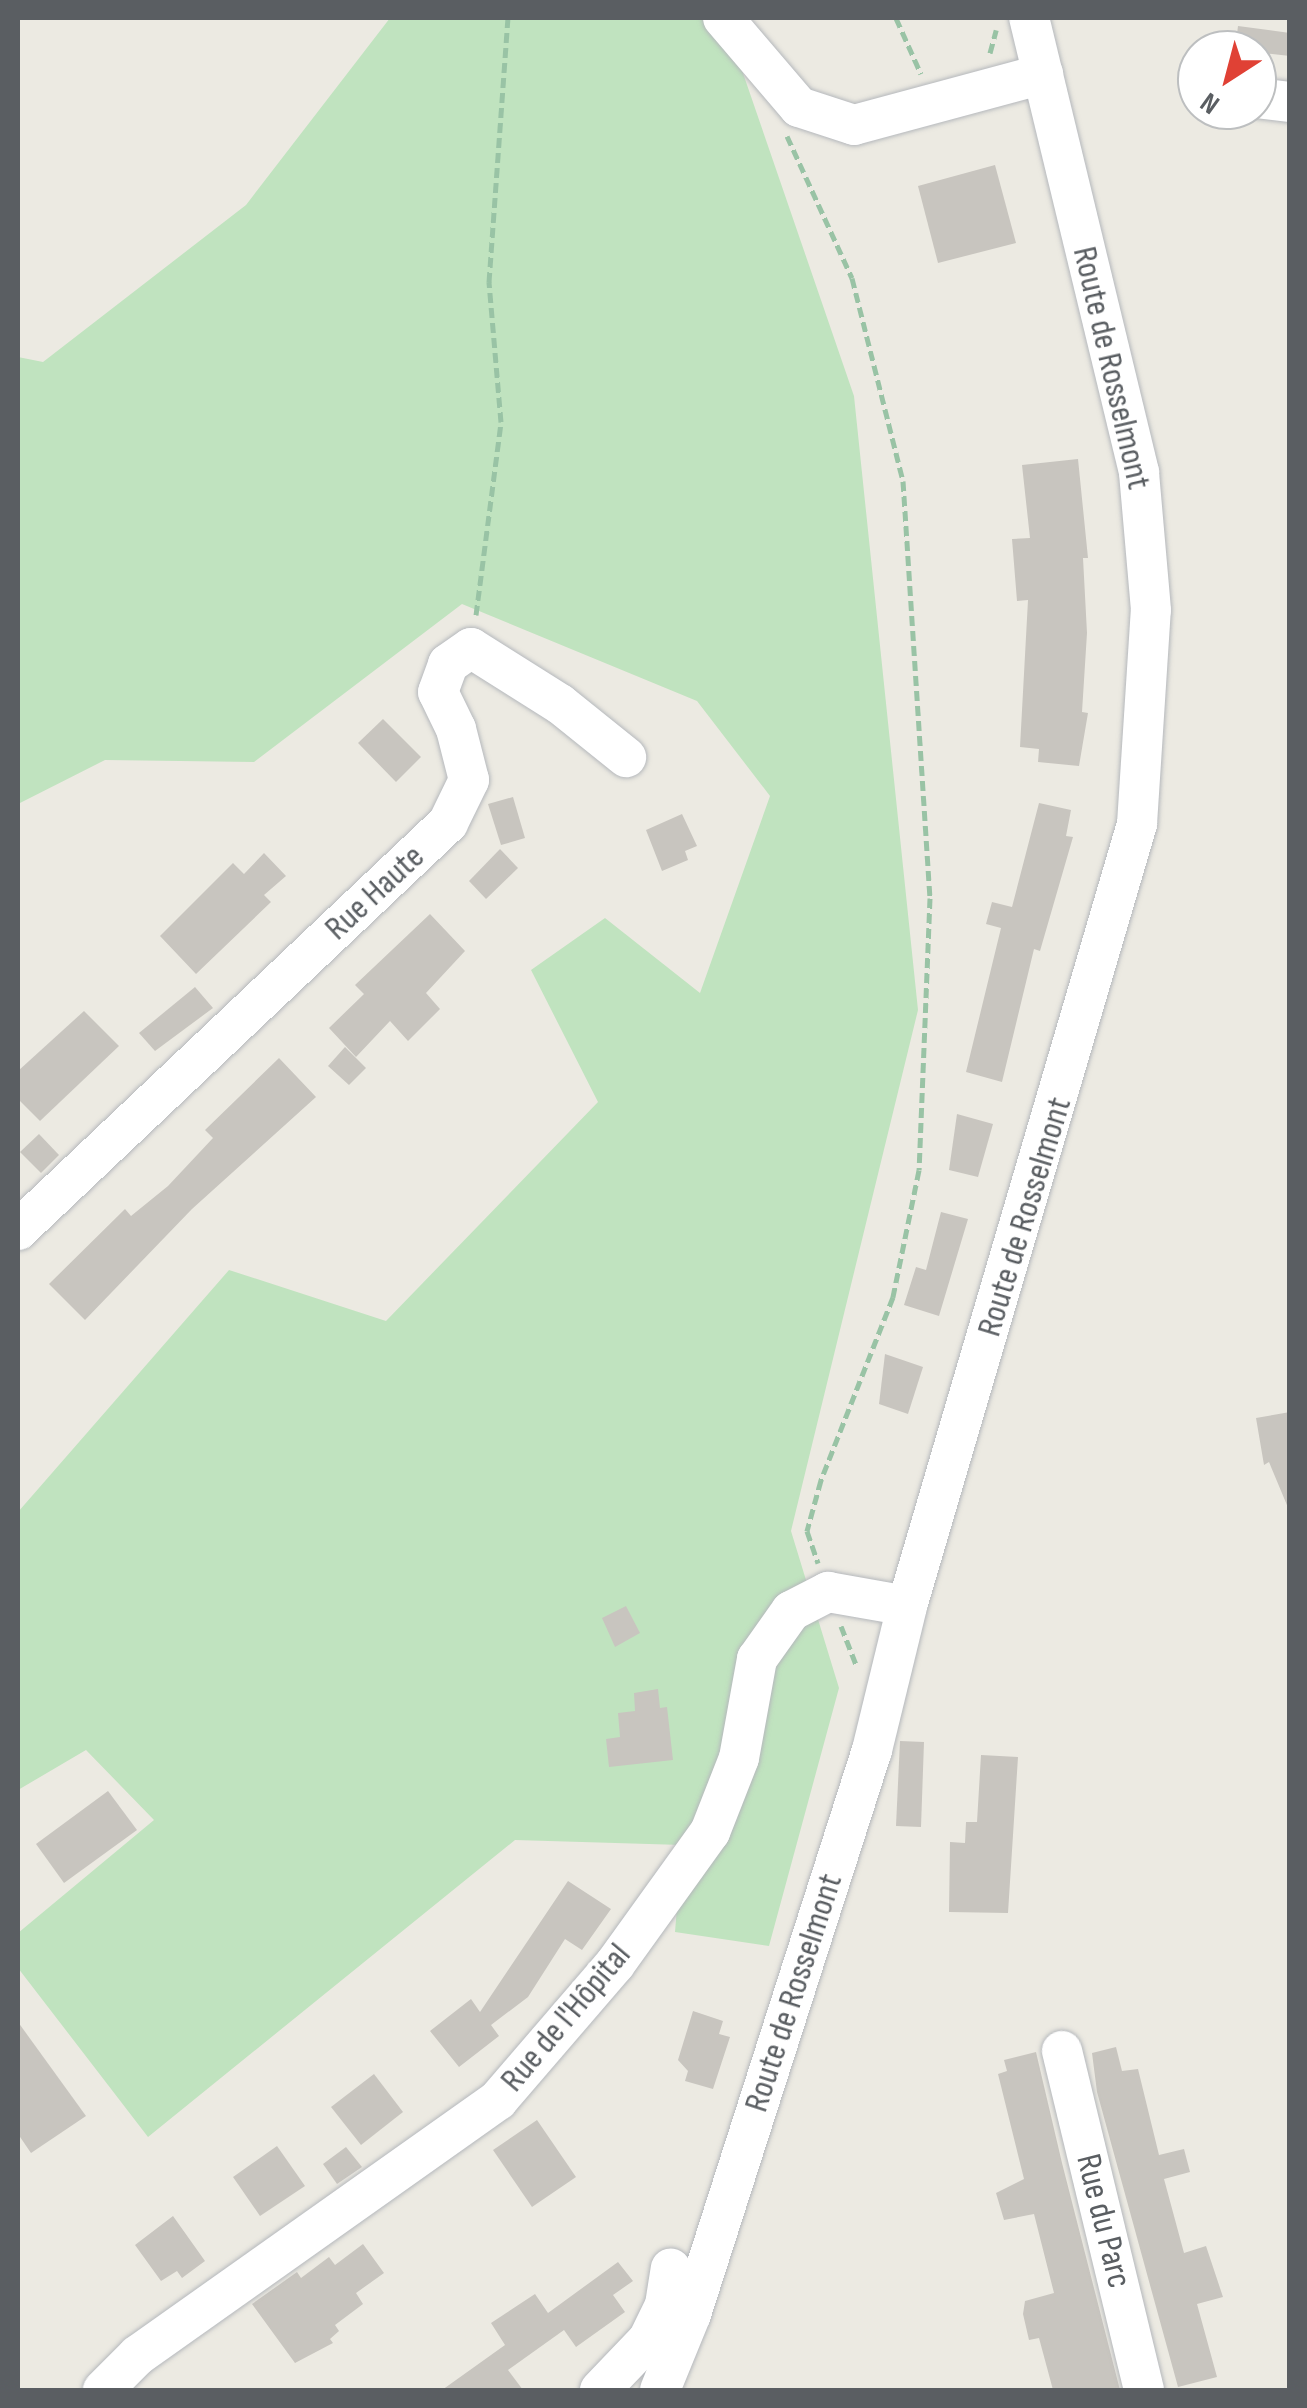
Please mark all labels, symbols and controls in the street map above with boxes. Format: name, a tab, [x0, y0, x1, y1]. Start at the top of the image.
north arrow	[1177, 30, 1277, 130]
text: N	[1195, 85, 1226, 121]
street label: Route de Rosselmont	[1063, 243, 1159, 493]
street label: Rue Haute	[317, 836, 433, 950]
street label: Route de Rosselmont	[969, 1092, 1081, 1342]
street label: Route de Rosselmont	[736, 1869, 852, 2117]
street label: Rue de l'Hôpital	[492, 1935, 640, 2101]
street label: Rue du Parc	[1066, 2150, 1140, 2292]

